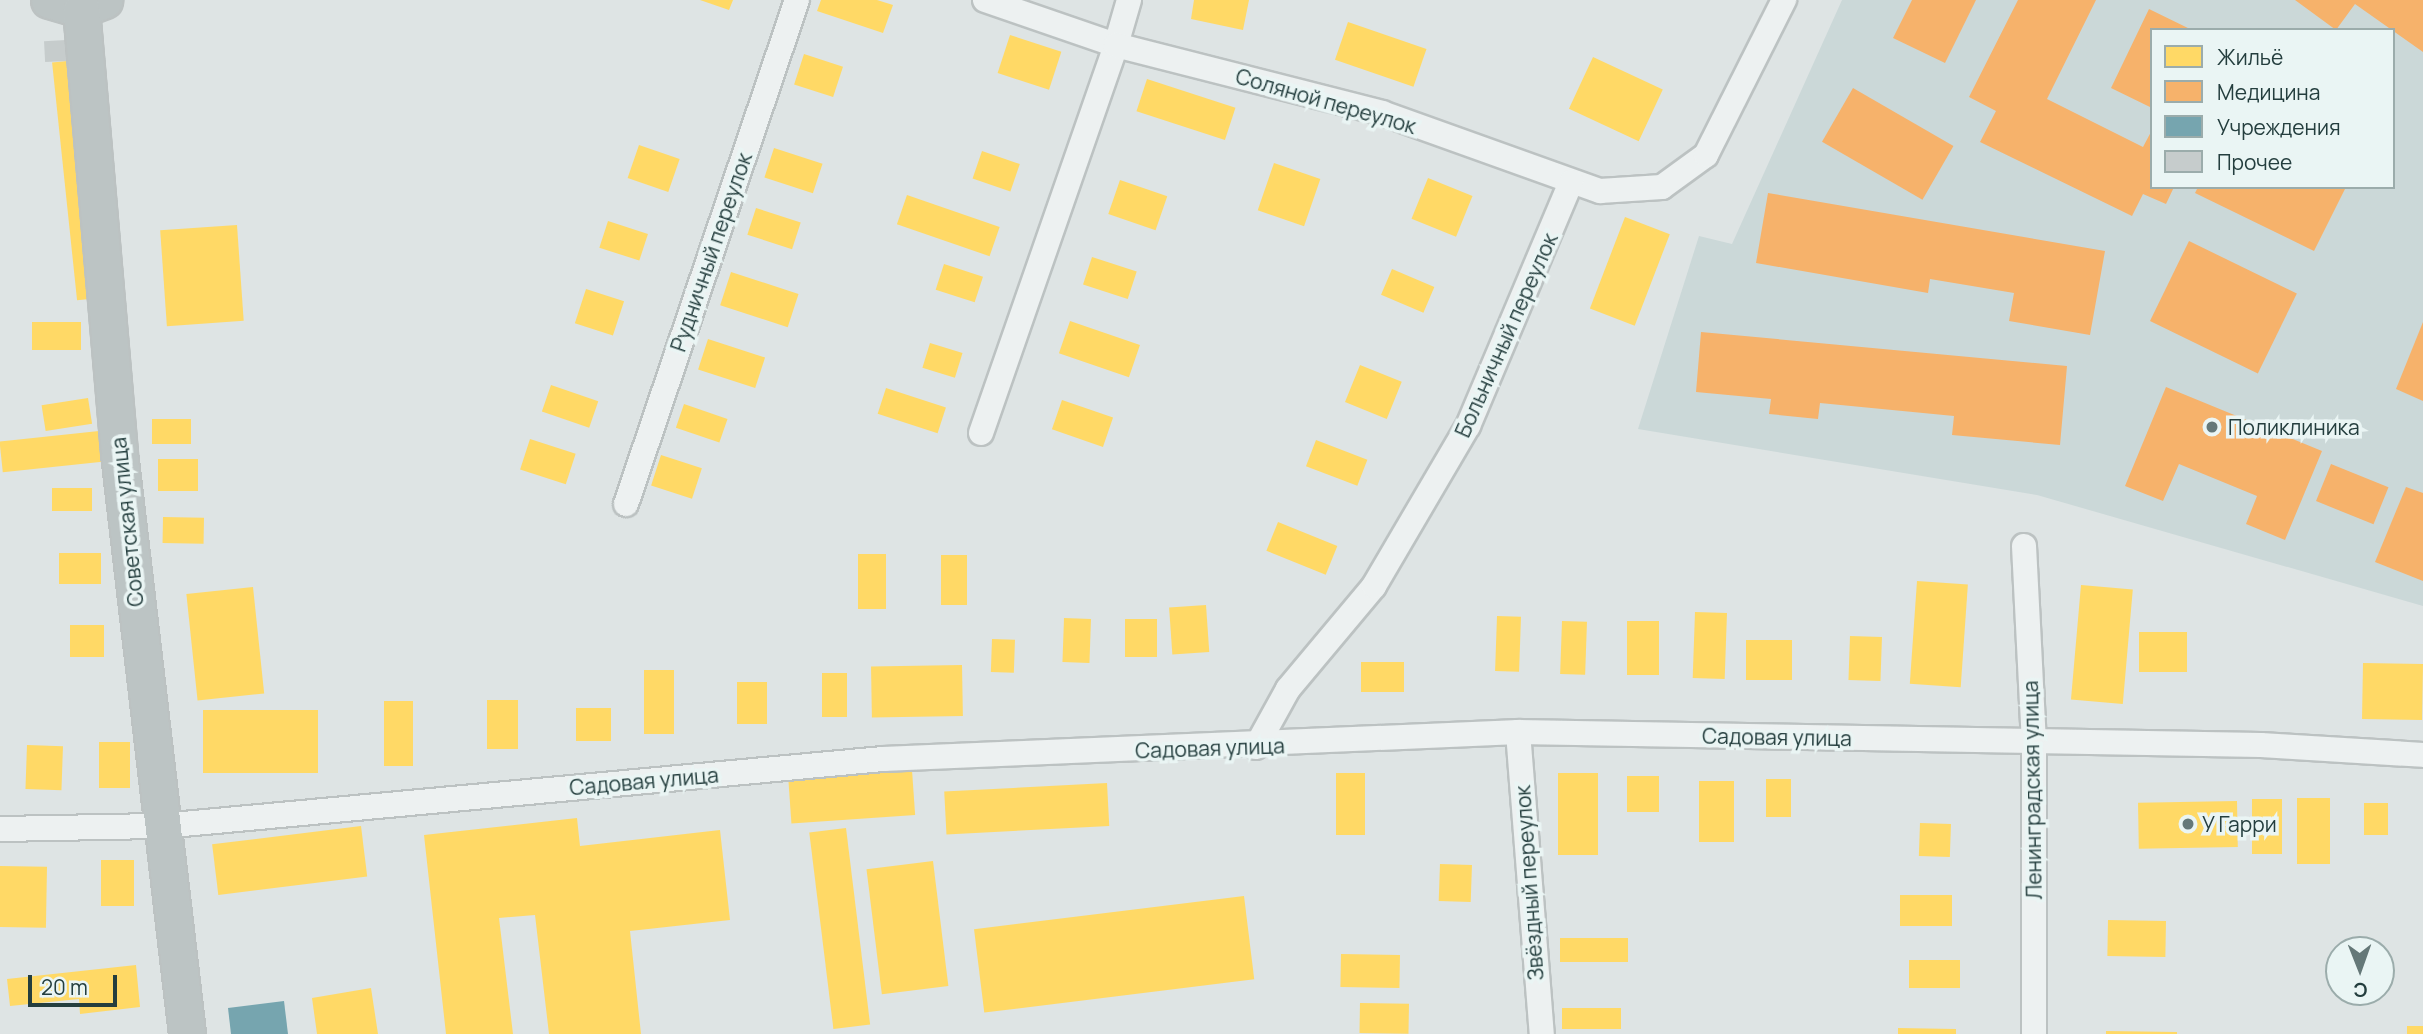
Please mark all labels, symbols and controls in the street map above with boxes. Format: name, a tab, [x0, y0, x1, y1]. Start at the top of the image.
legend	[2150, 28, 2395, 189]
text: Жильё	[2217, 43, 2283, 71]
street label: Соляной переулок	[1233, 63, 1419, 139]
text: Медицина	[2217, 78, 2320, 106]
text: Учреждения	[2217, 113, 2341, 141]
text: Прочее	[2217, 148, 2292, 176]
street label: Рудничный переулок	[665, 149, 757, 355]
street label: Больничный переулок	[1450, 229, 1562, 441]
place label: Поликлиника	[2228, 414, 2360, 440]
marker: Поликлиника	[2202, 417, 2222, 437]
street label: Советская улица	[106, 436, 148, 608]
street label: Ленинградская улица	[2017, 680, 2047, 900]
street label: Садовая улица	[1702, 723, 1852, 751]
street label: Садовая улица	[1135, 733, 1285, 763]
street label: Садовая улица	[568, 762, 720, 800]
street label: Звёздный переулок	[1510, 784, 1548, 982]
place label: У Гарри	[2202, 811, 2277, 837]
marker: У Гарри	[2180, 816, 2196, 832]
north arrow	[2325, 936, 2395, 1006]
scale bar	[32, 960, 121, 1004]
text: 20 m	[41, 973, 88, 1001]
text: С	[2353, 977, 2368, 1003]

